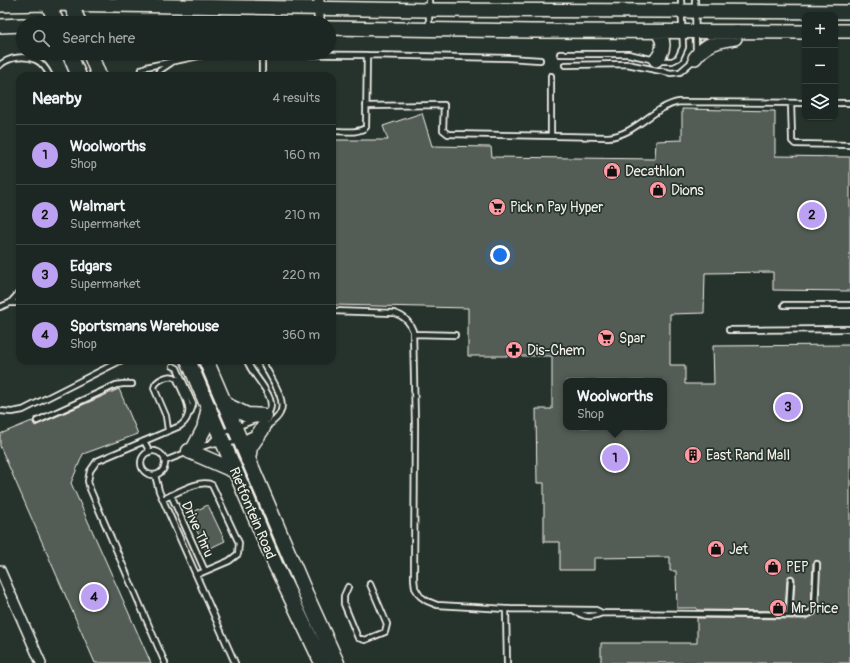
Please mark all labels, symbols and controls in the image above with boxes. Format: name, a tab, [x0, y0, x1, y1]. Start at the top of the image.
map controls	[802, 12, 838, 120]
button: +	[802, 12, 838, 48]
search box	[16, 16, 336, 60]
icon: search	[30, 27, 52, 49]
text: Search here	[62, 29, 135, 48]
button: −	[802, 48, 838, 84]
button: layers	[802, 84, 838, 120]
text: Nearby	[32, 88, 81, 109]
text: 4 results	[273, 90, 320, 106]
text: Woolworths	[70, 137, 146, 156]
text: 1	[42, 147, 48, 163]
text: 160 m	[284, 147, 320, 163]
text: Shop	[70, 156, 97, 172]
shop icon: Decathlon	[602, 161, 622, 181]
place label: Decathlon	[625, 163, 685, 180]
shop icon: Dions	[648, 180, 668, 200]
place label: Dions	[671, 182, 704, 199]
text: Walmart	[70, 197, 125, 216]
supermarket icon: Pick n Pay Hyper	[487, 197, 507, 217]
place label: Pick n Pay Hyper	[510, 199, 603, 216]
pin: 2	[799, 200, 825, 230]
text: 2	[41, 207, 49, 223]
text: 210 m	[284, 207, 320, 223]
text: Supermarket	[70, 216, 141, 232]
your location	[490, 245, 510, 265]
text: Edgars	[70, 257, 112, 276]
text: 3	[41, 267, 49, 283]
text: 220 m	[282, 267, 320, 283]
text: Supermarket	[70, 276, 141, 292]
text: Sportsmans Warehouse	[70, 317, 219, 336]
text: 4	[41, 327, 49, 343]
text: 360 m	[282, 327, 320, 343]
supermarket icon: Spar	[596, 328, 616, 348]
place label: Spar	[619, 330, 645, 347]
text: Shop	[70, 336, 97, 352]
pharmacy icon: Dis-Chem	[504, 340, 524, 360]
place label: Dis-Chem	[527, 342, 585, 359]
popup	[563, 378, 667, 430]
text: Woolworths	[577, 387, 653, 406]
pin: 3	[775, 392, 801, 422]
text: Shop	[577, 406, 604, 422]
pin: 1	[602, 443, 628, 473]
building icon: East Rand Mall	[683, 445, 703, 465]
place label: East Rand Mall	[706, 447, 790, 464]
street label: Rietfontein Road	[226, 465, 280, 562]
street label: Drive Thru	[178, 499, 217, 560]
shop icon: Jet	[706, 539, 726, 559]
place label: Jet	[729, 541, 749, 558]
shop icon: PEP	[763, 557, 783, 577]
place label: PEP	[786, 559, 809, 576]
pin: 4	[81, 582, 107, 612]
shop icon: Mr Price	[768, 598, 788, 618]
place label: Mr Price	[791, 600, 838, 617]

